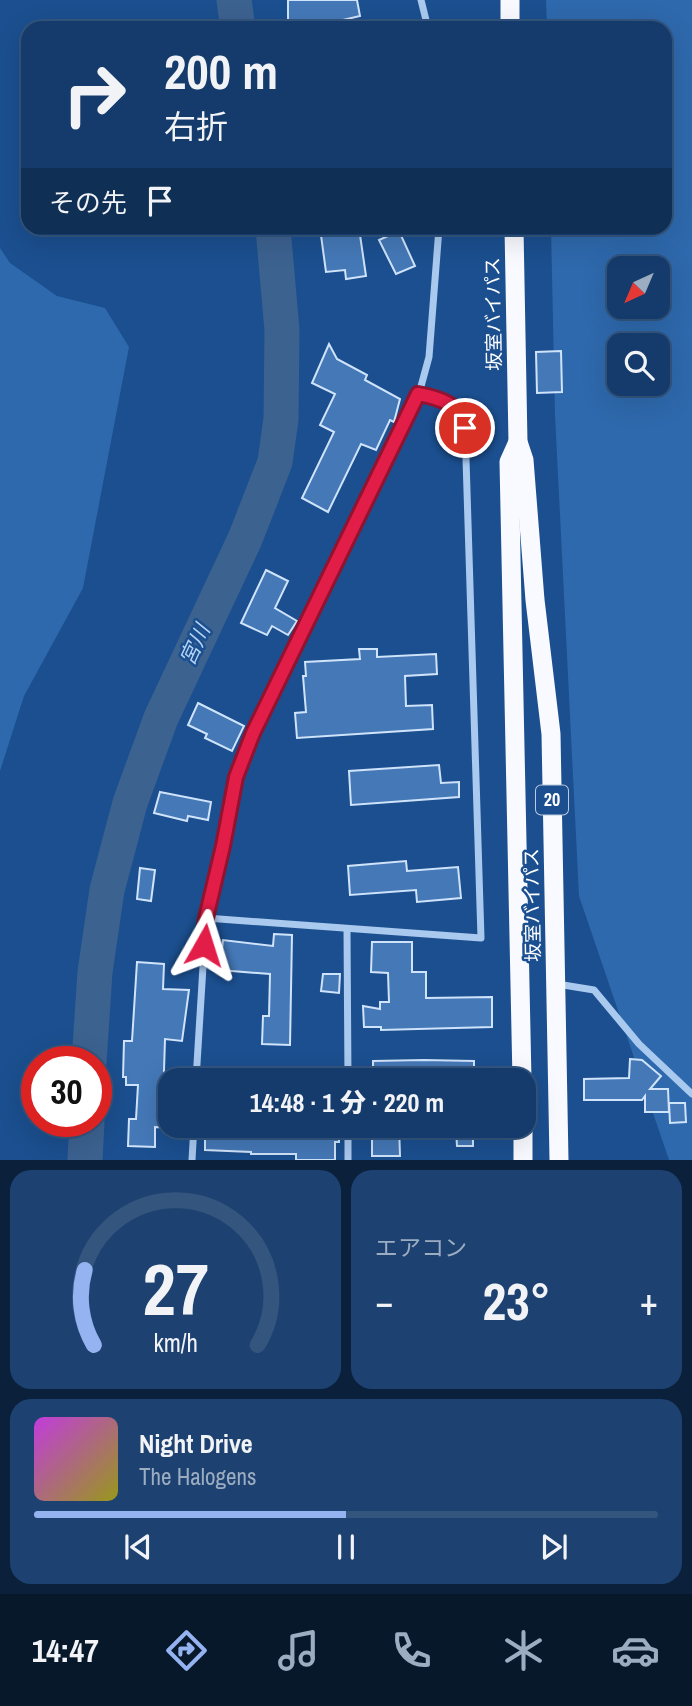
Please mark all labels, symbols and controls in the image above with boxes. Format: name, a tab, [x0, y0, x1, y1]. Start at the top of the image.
text: 200 m	[164, 38, 278, 104]
icon: right	[49, 49, 140, 140]
text: 右折	[164, 105, 228, 148]
icon: arrive	[141, 182, 179, 220]
text: その先	[49, 185, 127, 220]
north arrow	[607, 256, 670, 318]
map controls	[607, 256, 670, 396]
street label: 坂室バイパス	[479, 257, 507, 371]
button: search	[607, 333, 670, 396]
pin	[435, 398, 495, 458]
icon: arrive	[446, 409, 484, 447]
water label: 宮川	[173, 618, 217, 670]
road number: 20	[536, 786, 568, 814]
street label: 坂室バイパス	[518, 848, 546, 962]
position arrow	[167, 908, 241, 982]
speed limit sign: 30	[21, 1046, 112, 1137]
text: 14:48 · 1 分 · 220 m	[250, 1085, 444, 1120]
text: エアコン	[375, 1232, 467, 1263]
text: 27	[142, 1241, 209, 1339]
text: 23°	[482, 1266, 551, 1336]
text: −	[375, 1276, 393, 1327]
text: +	[640, 1276, 658, 1327]
text: km/h	[153, 1326, 198, 1360]
text: Night Drive	[139, 1426, 253, 1461]
text: The Halogens	[139, 1461, 256, 1492]
icon: previous	[119, 1528, 157, 1566]
icon: pause	[327, 1528, 365, 1566]
icon: next	[535, 1528, 573, 1566]
icon: directions	[162, 1626, 211, 1675]
icon: music	[274, 1626, 323, 1675]
icon: phone	[387, 1626, 436, 1675]
icon: climate	[499, 1626, 548, 1675]
icon: car	[611, 1626, 660, 1675]
text: 14:47	[32, 1629, 99, 1672]

